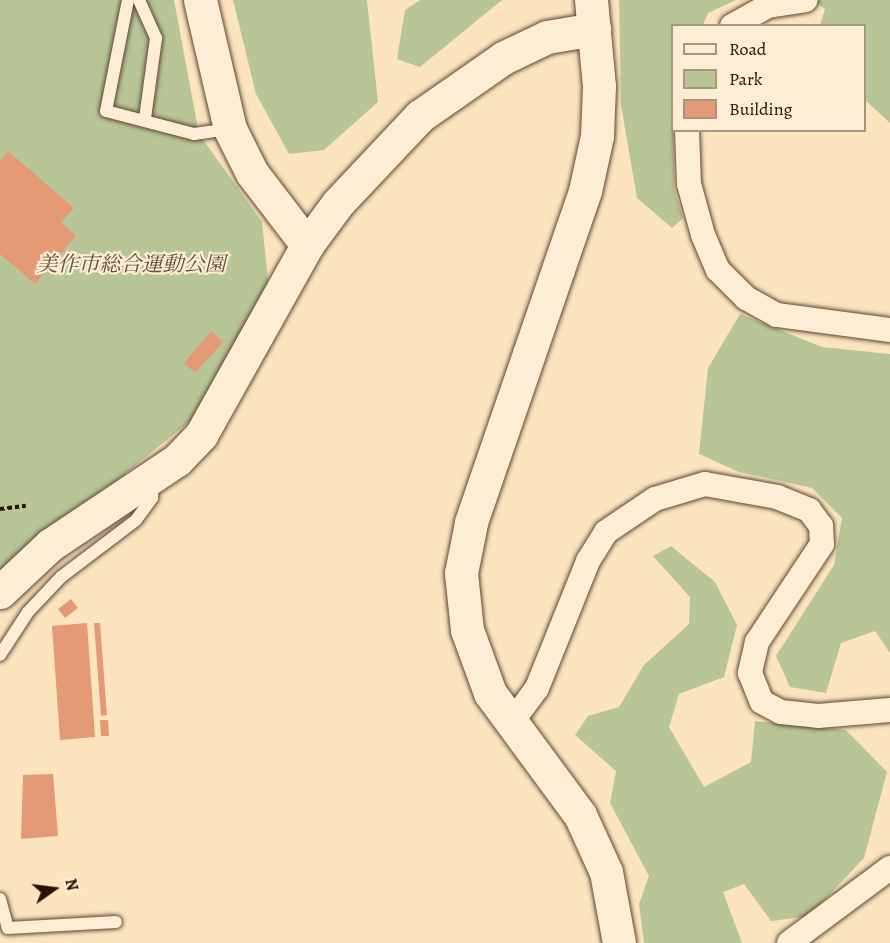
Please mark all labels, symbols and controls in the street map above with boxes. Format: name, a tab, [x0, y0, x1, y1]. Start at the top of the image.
legend	[671, 24, 866, 132]
text: Road	[729, 37, 766, 61]
text: Park	[729, 67, 763, 91]
text: Building	[729, 97, 793, 121]
park label: 美作市総合運動公園	[37, 251, 225, 277]
north arrow	[24, 859, 84, 919]
text: N	[59, 876, 84, 893]

